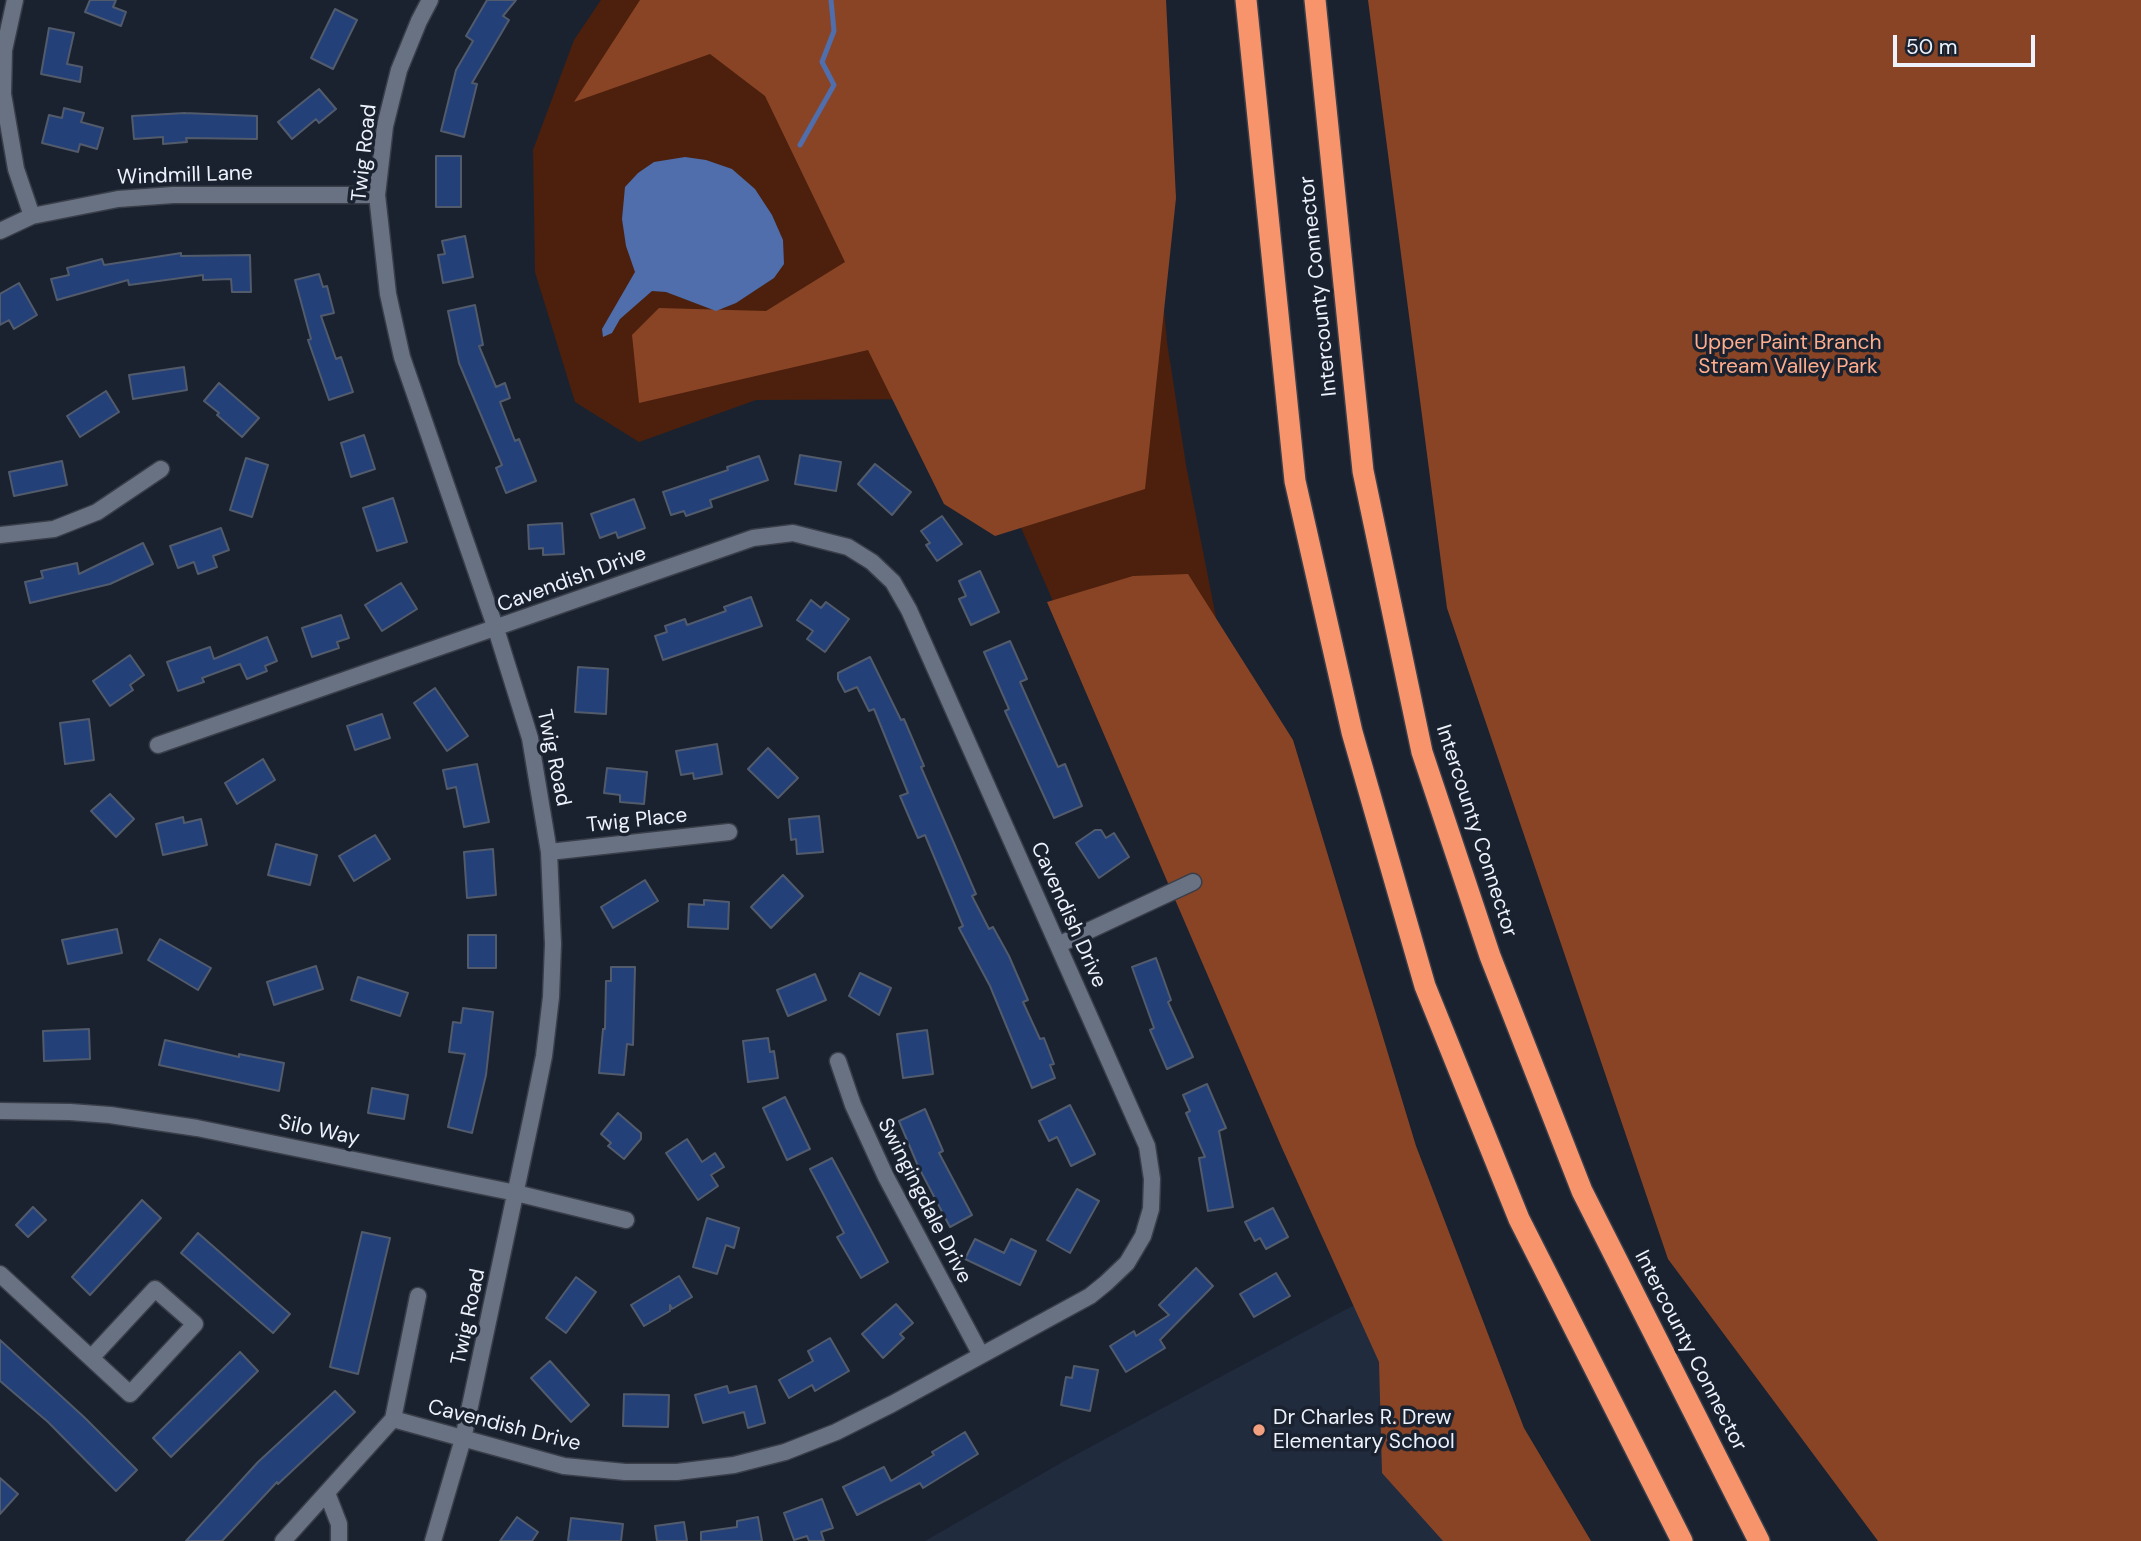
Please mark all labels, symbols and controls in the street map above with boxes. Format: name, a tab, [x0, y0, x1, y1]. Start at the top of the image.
scale bar	[1896, 21, 2038, 65]
text: 50 m	[1906, 33, 1957, 61]
street label: Twig Road	[347, 103, 383, 203]
street label: Windmill Lane	[117, 161, 253, 191]
street label: Intercounty Connector	[1295, 174, 1343, 398]
park label: Upper Paint Branch Stream Valley Park	[1694, 330, 1882, 380]
street label: Cavendish Drive	[494, 541, 650, 619]
street label: Twig Road	[530, 707, 576, 809]
street label: Intercounty Connector	[1430, 722, 1522, 940]
street label: Twig Place	[585, 803, 689, 839]
street label: Cavendish Drive	[1025, 838, 1111, 992]
street label: Silo Way	[276, 1110, 362, 1152]
street label: Swingingdale Drive	[871, 1114, 977, 1288]
street label: Intercounty Connector	[1628, 1247, 1752, 1455]
street label: Twig Road	[446, 1266, 492, 1368]
street label: Cavendish Drive	[425, 1395, 583, 1457]
place label: Dr Charles R. Drew Elementary School	[1273, 1405, 1455, 1455]
marker: Dr Charles R. Drew Elementary School	[1251, 1422, 1267, 1438]

